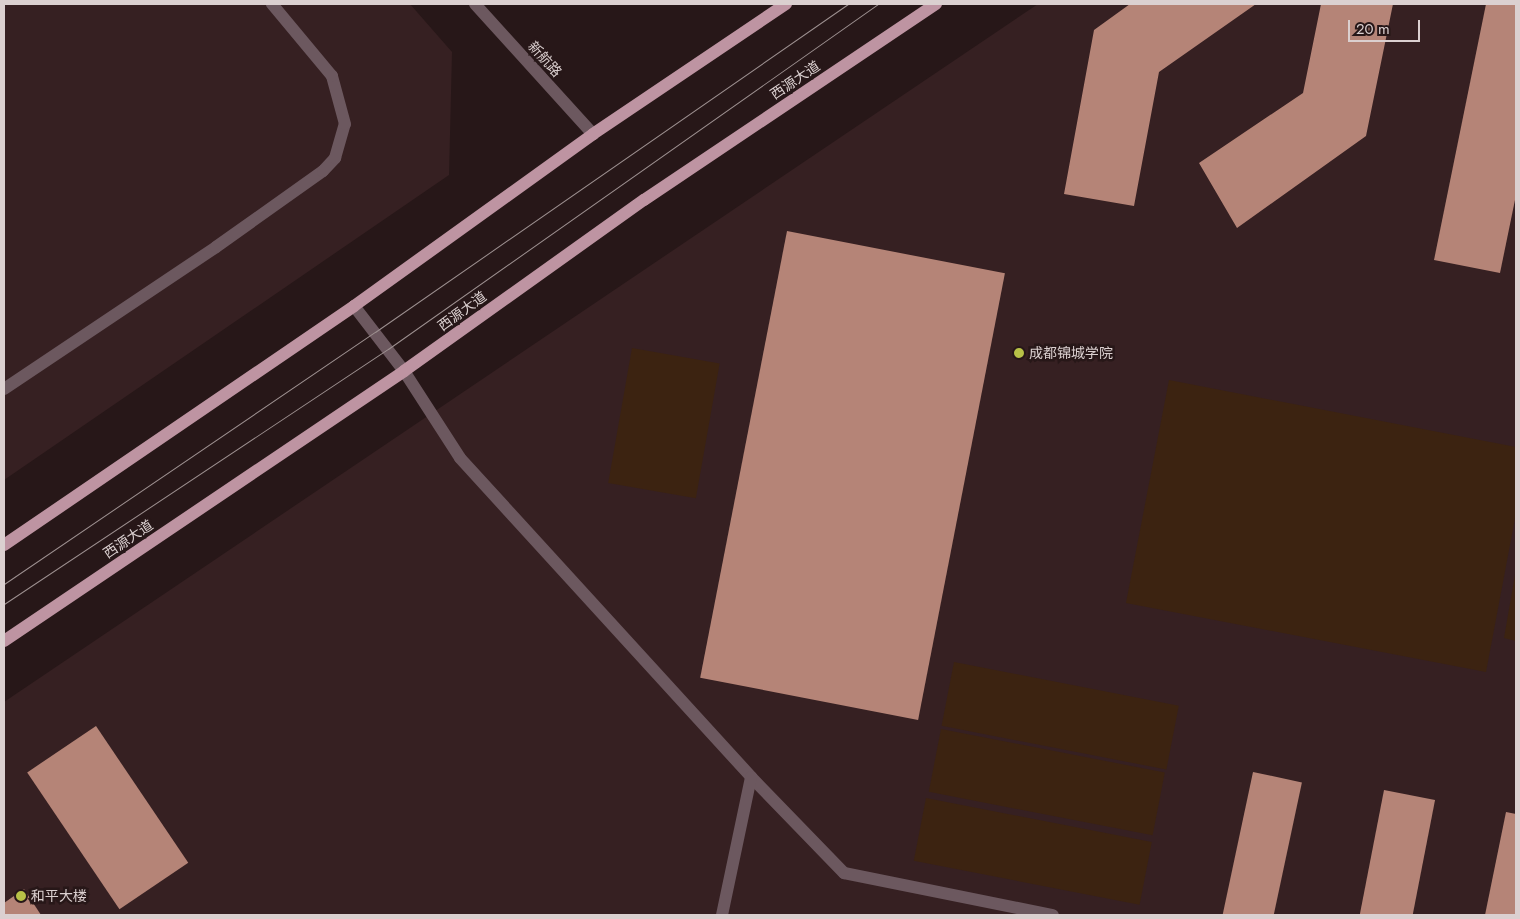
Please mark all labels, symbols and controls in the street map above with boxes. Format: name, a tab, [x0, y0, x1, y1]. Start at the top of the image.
scale bar	[1350, 10, 1422, 42]
text: 20 m	[1356, 18, 1390, 40]
street label: 新航路	[525, 38, 565, 80]
street label: 西源大道	[767, 57, 823, 103]
street label: 西源大道	[434, 288, 490, 334]
place label: 成都锦城学院	[1029, 345, 1113, 361]
marker: 成都锦城学院	[1013, 347, 1025, 359]
street label: 西源大道	[100, 516, 156, 562]
place label: 和平大楼	[31, 888, 87, 904]
marker: 和平大楼	[15, 890, 27, 902]

